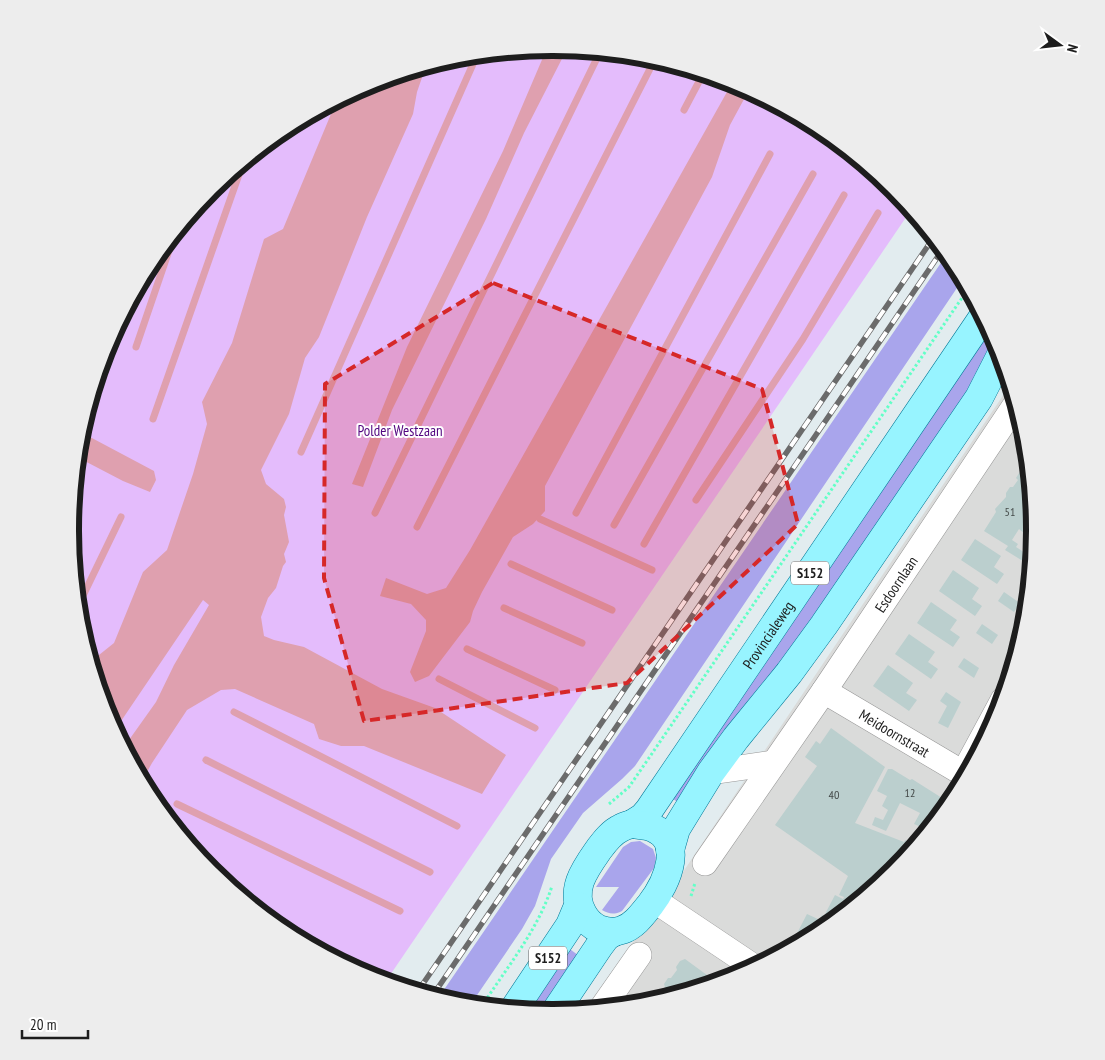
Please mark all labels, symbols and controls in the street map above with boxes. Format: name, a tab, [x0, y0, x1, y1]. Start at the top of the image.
north arrow	[1035, 20, 1085, 70]
text: N	[1063, 42, 1082, 54]
park label: Polder Westzaan	[358, 421, 442, 440]
house number: 51	[1005, 504, 1015, 519]
street label: Esdoornlaan	[870, 552, 921, 616]
road number: S152	[791, 562, 829, 584]
street label: Provincialeweg	[738, 597, 798, 672]
street label: Meidoornstraat	[856, 705, 933, 761]
house number: 12	[905, 785, 915, 800]
house number: 40	[829, 787, 839, 802]
road number: S152	[529, 946, 567, 970]
scale bar	[22, 1008, 89, 1040]
text: 20 m	[30, 1015, 56, 1034]

